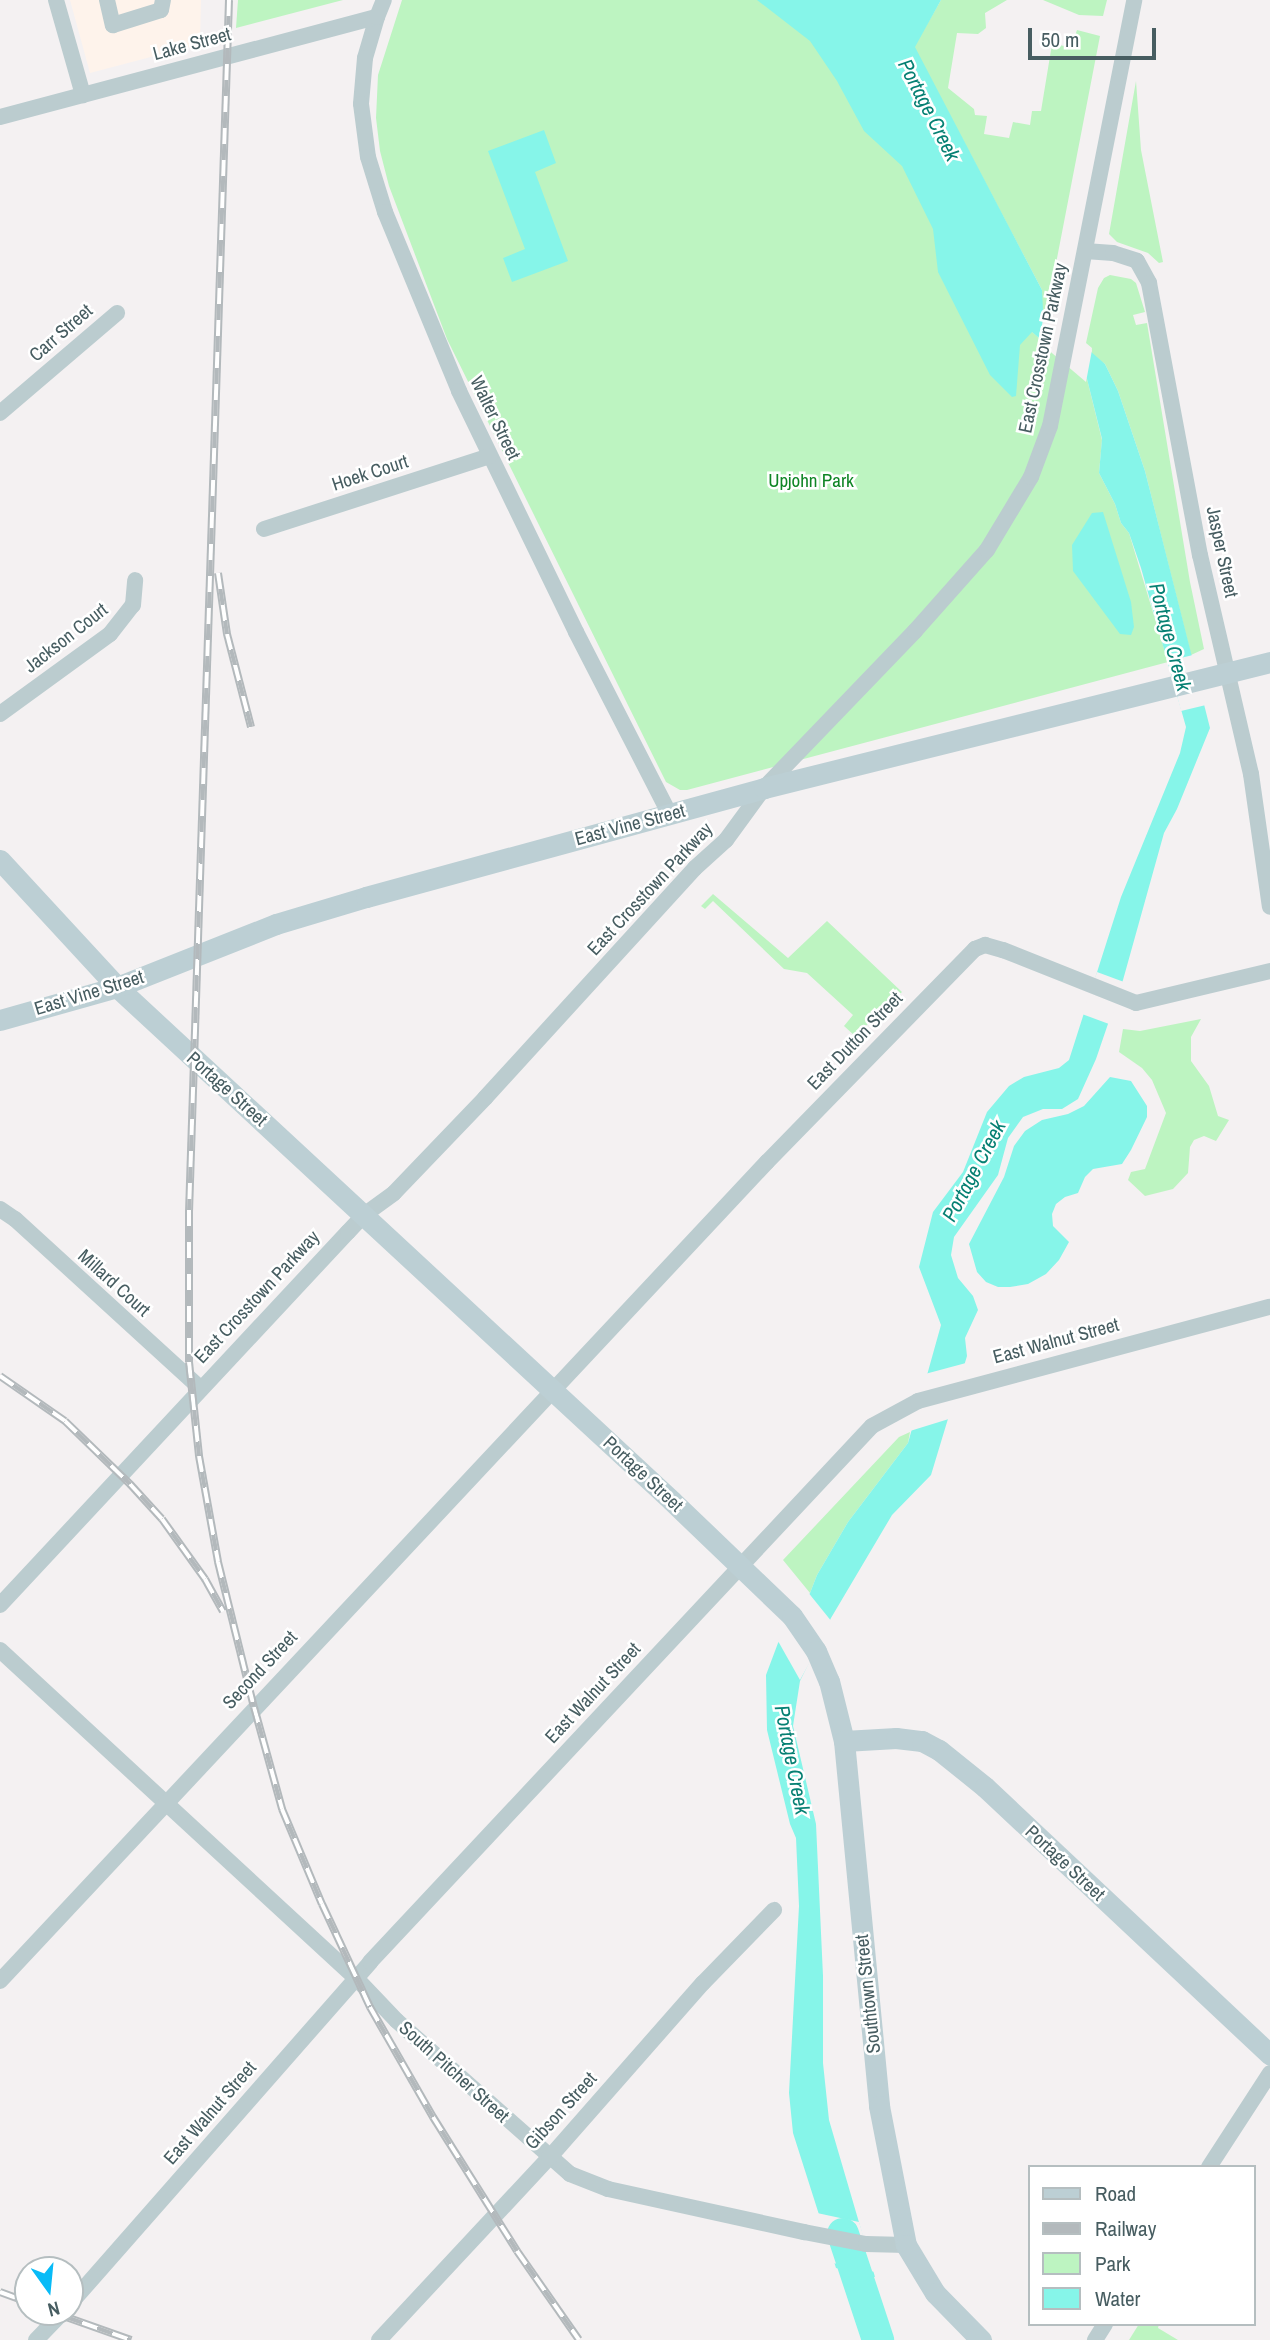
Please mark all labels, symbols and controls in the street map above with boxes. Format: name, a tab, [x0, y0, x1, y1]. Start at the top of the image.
scale bar	[1032, 14, 1160, 58]
street label: Lake Street	[151, 23, 233, 65]
text: 50 m	[1041, 25, 1079, 54]
water label: Portage Creek	[893, 55, 965, 165]
street label: East Crosstown Parkway	[1014, 261, 1072, 435]
street label: Carr Street	[25, 299, 97, 367]
street label: Walter Street	[465, 372, 525, 464]
street label: Hoek Court	[329, 450, 411, 496]
park label: Upjohn Park	[768, 470, 854, 492]
street label: Jasper Street	[1201, 504, 1243, 600]
water label: Portage Creek	[1143, 580, 1197, 694]
street label: Jackson Court	[20, 598, 112, 678]
street label: East Vine Street	[572, 799, 688, 851]
street label: East Crosstown Parkway	[583, 818, 717, 960]
street label: East Vine Street	[32, 966, 146, 1020]
street label: East Dutton Street	[803, 987, 907, 1095]
street label: Portage Street	[182, 1047, 272, 1131]
water label: Portage Creek	[937, 1116, 1011, 1226]
street label: East Crosstown Parkway	[190, 1226, 324, 1368]
street label: Millard Court	[73, 1245, 155, 1321]
street label: East Walnut Street	[991, 1313, 1121, 1369]
street label: Portage Street	[598, 1431, 688, 1517]
street label: Second Street	[218, 1626, 302, 1714]
street label: East Walnut Street	[541, 1638, 645, 1748]
water label: Portage Creek	[769, 1703, 815, 1817]
street label: Portage Street	[1020, 1820, 1110, 1906]
street label: Southtown Street	[850, 1933, 886, 2055]
street label: South Pitcher Street	[394, 2017, 514, 2127]
street label: East Walnut Street	[159, 2057, 261, 2169]
street label: Gibson Street	[520, 2068, 602, 2154]
legend	[1028, 2165, 1256, 2326]
text: Road	[1095, 2179, 1136, 2208]
text: Railway	[1095, 2214, 1156, 2243]
text: Park	[1095, 2249, 1130, 2278]
north arrow	[14, 2256, 84, 2326]
text: Water	[1095, 2284, 1140, 2313]
text: N	[45, 2295, 63, 2323]

